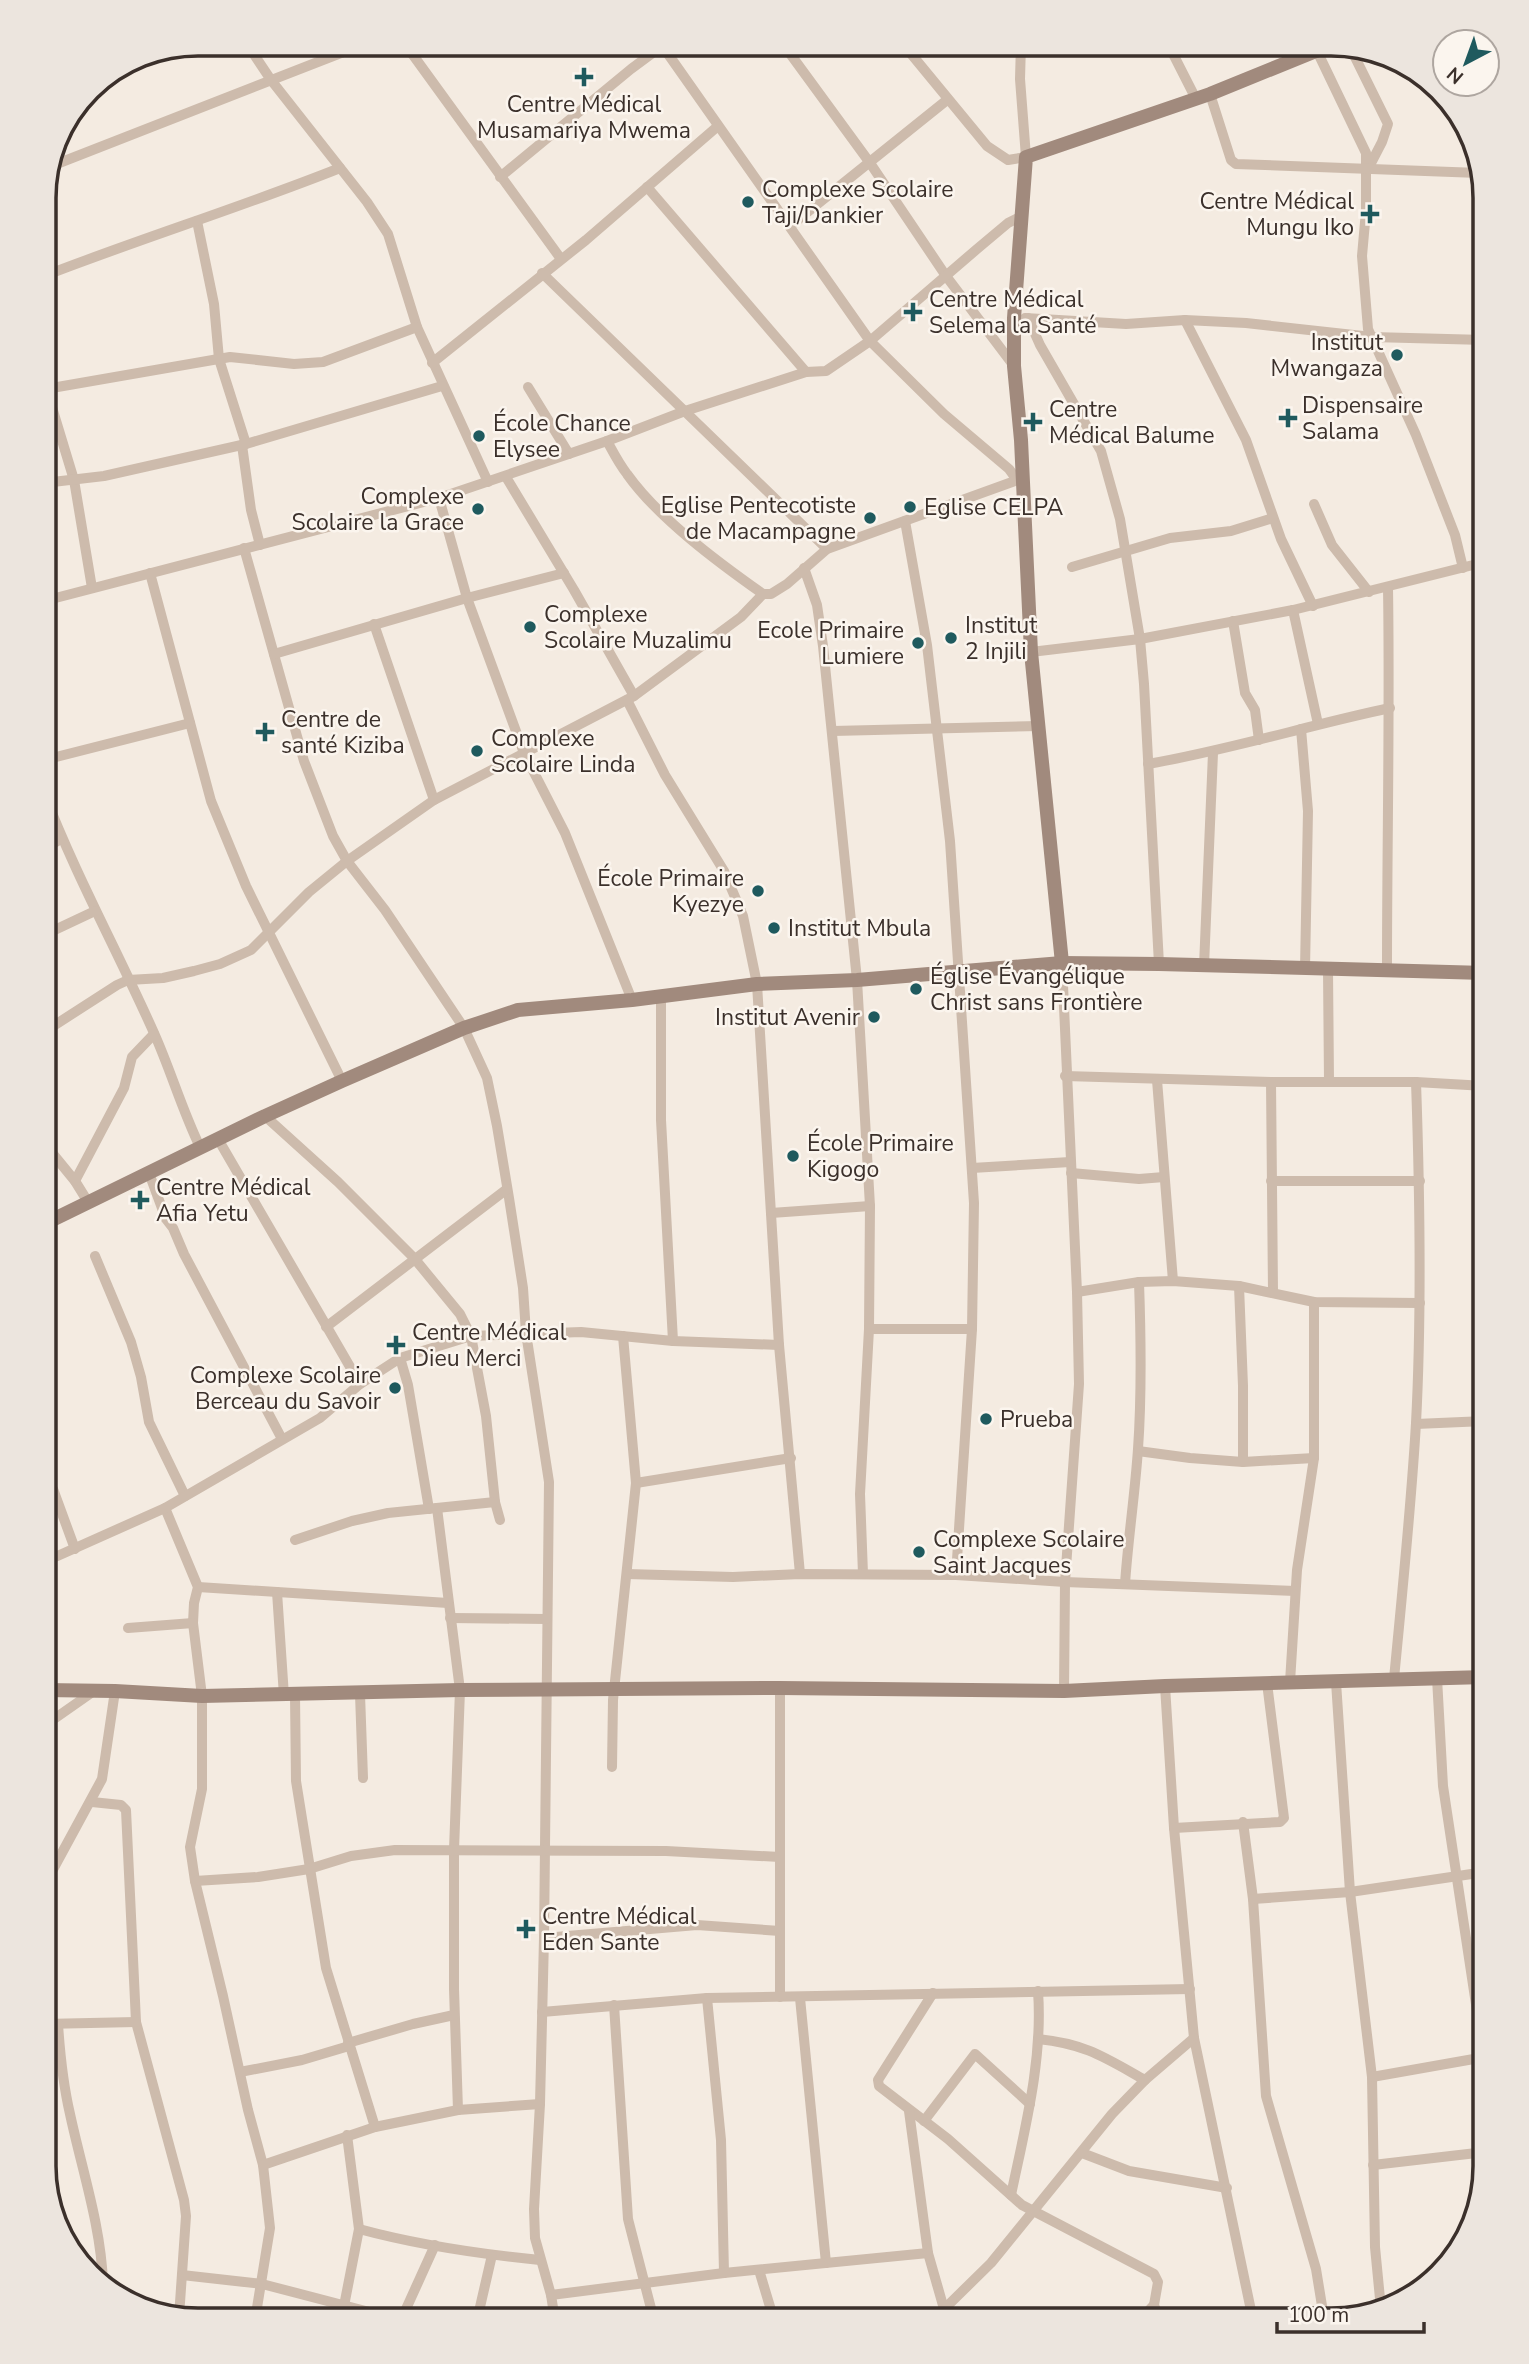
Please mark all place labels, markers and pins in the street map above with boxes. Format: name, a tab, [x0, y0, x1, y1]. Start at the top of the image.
marker: Centre Médical Musamariya Mwema	[574, 67, 594, 87]
place label: Centre Médical Musamariya Mwema	[477, 89, 691, 146]
place label: Complexe Scolaire Taji/Dankier	[762, 174, 953, 231]
place label: Centre Médical Mungu Iko	[1200, 186, 1354, 243]
marker: Complexe Scolaire Taji/Dankier	[740, 194, 756, 210]
marker: Centre Médical Mungu Iko	[1360, 204, 1380, 224]
place label: Centre Médical Selema la Santé	[929, 284, 1097, 341]
marker: Centre Médical Selema la Santé	[903, 302, 923, 322]
place label: Institut Mwangaza	[1271, 327, 1384, 384]
marker: Institut Mwangaza	[1389, 347, 1405, 363]
place label: Dispensaire Salama	[1302, 390, 1423, 447]
place label: Centre Médical Balume	[1049, 394, 1214, 451]
place label: École Chance Elysee	[493, 408, 631, 465]
marker: Dispensaire Salama	[1280, 410, 1296, 426]
marker: Centre Médical Balume	[1023, 412, 1043, 432]
marker: École Chance Elysee	[471, 428, 487, 444]
place label: Complexe Scolaire la Grace	[292, 481, 464, 538]
place label: Eglise Pentecotiste de Macampagne	[661, 490, 856, 547]
place label: Eglise CELPA	[924, 492, 1063, 523]
marker: Eglise CELPA	[902, 499, 918, 515]
marker: Complexe Scolaire la Grace	[470, 501, 486, 517]
marker: Eglise Pentecotiste de Macampagne	[862, 510, 878, 526]
place label: Complexe Scolaire Muzalimu	[544, 599, 732, 656]
place label: Institut 2 Injili	[965, 610, 1038, 667]
place label: Ecole Primaire Lumiere	[757, 615, 904, 672]
marker: Complexe Scolaire Muzalimu	[522, 619, 538, 635]
marker: Institut 2 Injili	[943, 630, 959, 646]
marker: Ecole Primaire Lumiere	[910, 635, 926, 651]
place label: Centre de santé Kiziba	[281, 704, 405, 761]
marker: Centre de santé Kiziba	[255, 722, 275, 742]
place label: Complexe Scolaire Linda	[491, 723, 635, 780]
marker: Complexe Scolaire Linda	[469, 743, 485, 759]
place label: École Primaire Kyezye	[597, 863, 744, 920]
marker: École Primaire Kyezye	[750, 883, 766, 899]
place label: Institut Mbula	[788, 913, 931, 944]
marker: Institut Mbula	[766, 920, 782, 936]
place label: Église Évangélique Christ sans Frontière	[930, 961, 1143, 1018]
marker: Église Évangélique Christ sans Frontière	[908, 981, 924, 997]
place label: Institut Avenir	[715, 1002, 861, 1033]
marker: Institut Avenir	[866, 1009, 882, 1025]
place label: École Primaire Kigogo	[807, 1128, 954, 1185]
marker: École Primaire Kigogo	[785, 1148, 801, 1164]
place label: Centre Médical Afia Yetu	[156, 1172, 311, 1229]
marker: Centre Médical Afia Yetu	[130, 1190, 150, 1210]
place label: Centre Médical Dieu Merci	[412, 1317, 567, 1374]
marker: Centre Médical Dieu Merci	[386, 1335, 406, 1355]
place label: Complexe Scolaire Berceau du Savoir	[190, 1360, 382, 1417]
marker: Complexe Scolaire Berceau du Savoir	[387, 1380, 403, 1396]
place label: Prueba	[1000, 1404, 1073, 1435]
marker: Prueba	[978, 1411, 994, 1427]
place label: Complexe Scolaire Saint Jacques	[933, 1524, 1124, 1581]
marker: Complexe Scolaire Saint Jacques	[911, 1544, 927, 1560]
place label: Centre Médical Eden Sante	[542, 1901, 697, 1958]
marker: Centre Médical Eden Sante	[516, 1919, 536, 1939]

